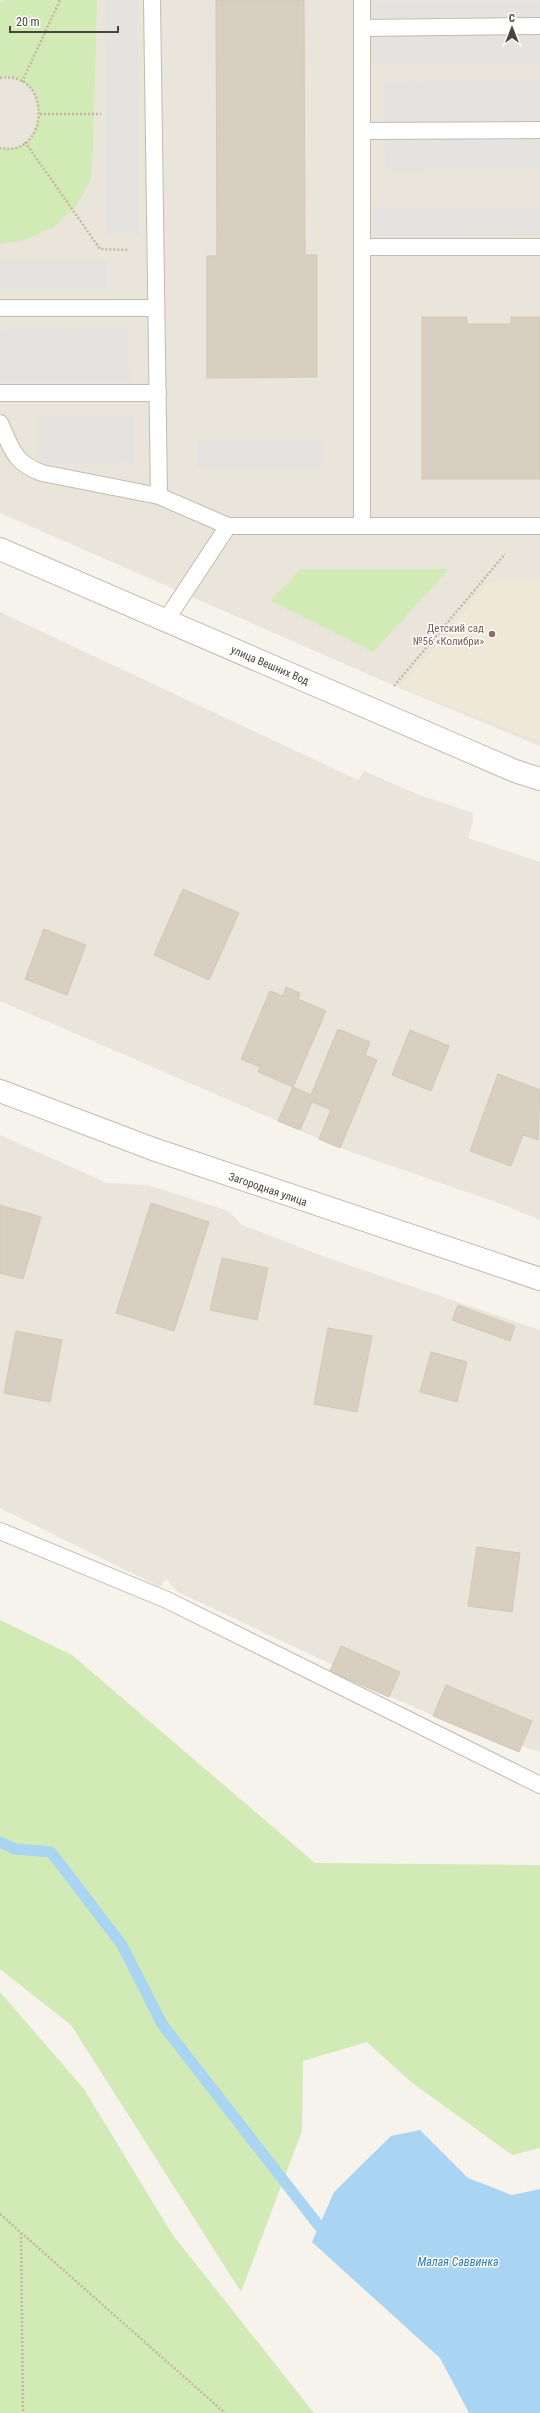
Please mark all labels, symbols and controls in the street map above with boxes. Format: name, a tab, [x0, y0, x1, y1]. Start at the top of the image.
scale bar	[10, 8, 118, 34]
north arrow	[492, 8, 532, 48]
text: С	[509, 12, 515, 25]
text: 20 m	[16, 15, 40, 29]
place label: Детский сад №56 «Колибри»	[413, 622, 484, 648]
marker: Детский сад №56 «Колибри»	[487, 629, 497, 639]
street label: улица Вешних Вод	[229, 643, 311, 688]
street label: Загородная улица	[227, 1170, 309, 1209]
water label: Малая Саввинка	[417, 2255, 499, 2269]

